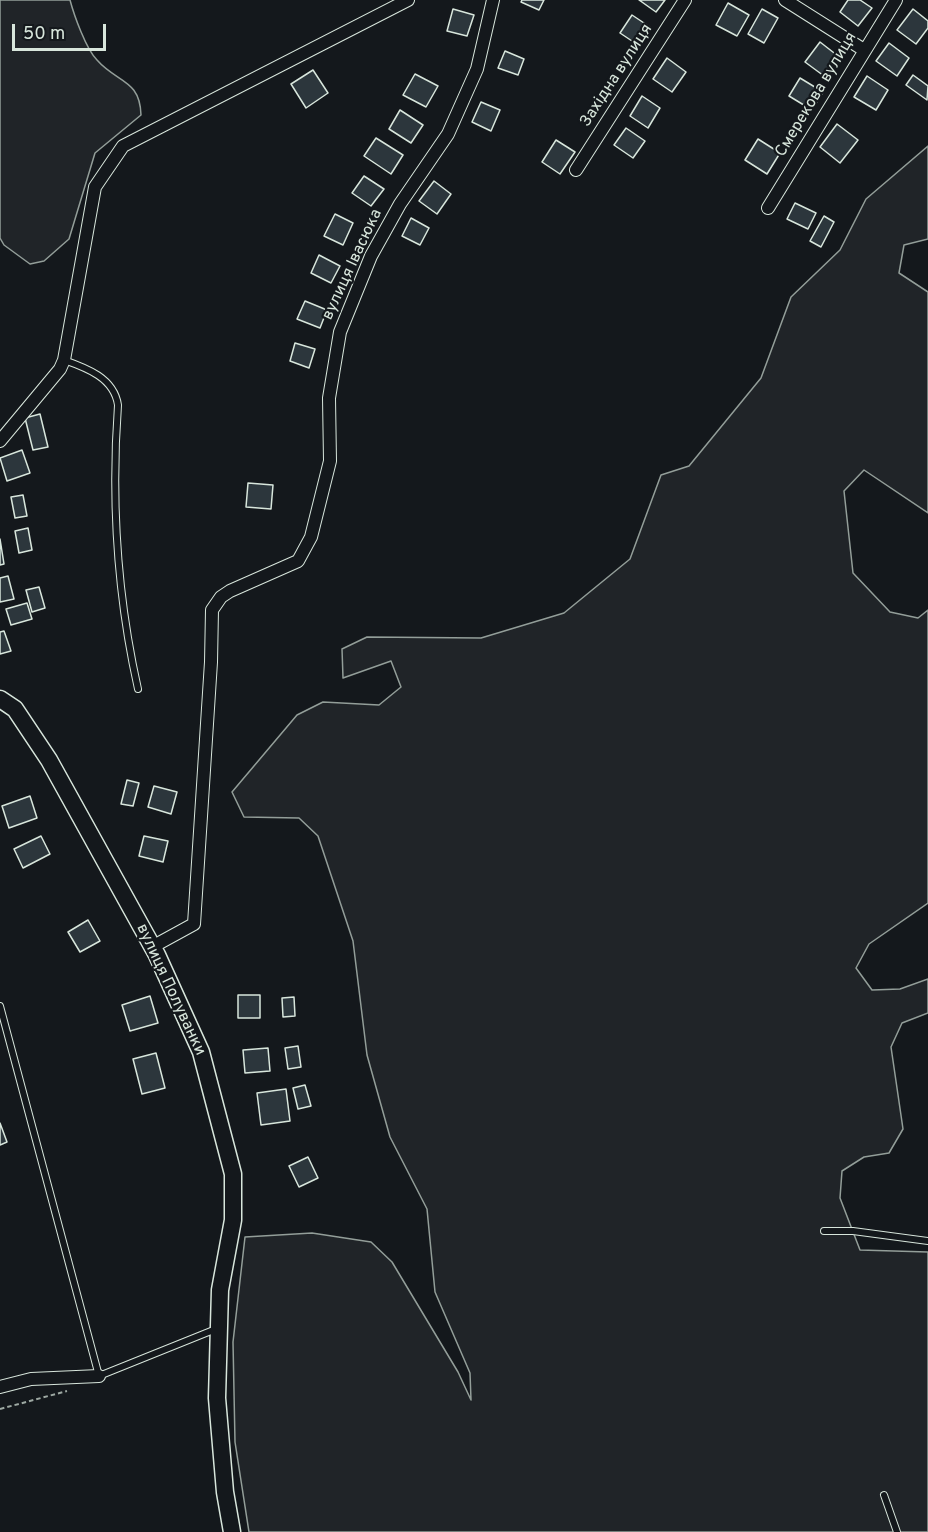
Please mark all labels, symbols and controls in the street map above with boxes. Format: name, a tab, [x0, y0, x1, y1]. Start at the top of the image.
scale bar	[15, 12, 110, 50]
street label: Західна вулиця	[577, 21, 657, 131]
text: 50 m	[23, 23, 65, 46]
street label: Смерекова вулиця	[772, 29, 862, 161]
street label: вулиця Івасюка	[319, 207, 387, 323]
street label: вулиця Полуванки	[131, 921, 209, 1059]

